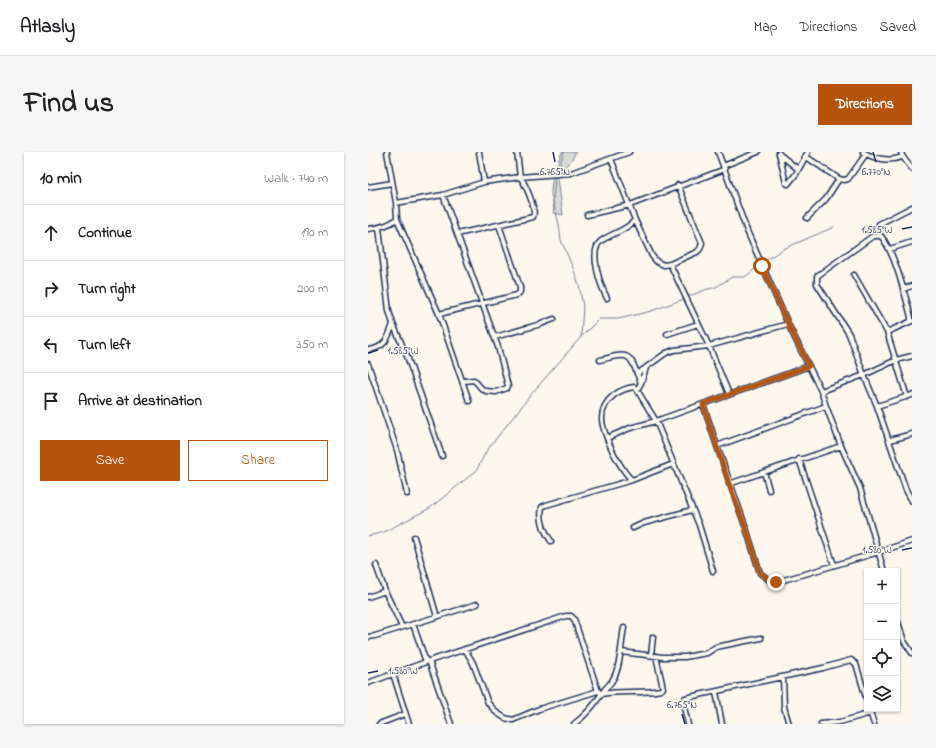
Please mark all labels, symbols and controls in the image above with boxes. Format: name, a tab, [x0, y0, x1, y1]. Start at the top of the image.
text: Atlasly	[20, 14, 75, 41]
text: Map	[754, 17, 777, 38]
text: Directions	[799, 17, 857, 38]
text: Saved	[879, 17, 916, 38]
text: Find us	[24, 84, 114, 125]
button: Directions	[818, 84, 912, 125]
text: 6.765°N	[540, 165, 570, 180]
text: 6.770°N	[862, 165, 890, 180]
text: 10 min	[40, 166, 82, 191]
text: Walk · 740 m	[264, 169, 328, 188]
icon: ahead	[40, 222, 62, 244]
text: Continue	[78, 222, 132, 244]
text: 190 m	[301, 223, 328, 242]
text: 1.585°W	[862, 223, 893, 238]
route start	[753, 257, 771, 275]
icon: right	[40, 278, 62, 300]
text: Turn right	[78, 278, 136, 300]
text: 200 m	[297, 279, 328, 298]
icon: left	[40, 334, 62, 356]
text: Turn left	[78, 334, 131, 356]
text: 350 m	[296, 335, 328, 354]
text: 1.585°W	[388, 344, 419, 359]
icon: arrive	[40, 390, 62, 412]
text: Arrive at destination	[78, 390, 202, 412]
button: Save	[40, 440, 180, 481]
button: Share	[188, 440, 328, 481]
text: 1.580°W	[862, 543, 892, 558]
map controls	[864, 568, 900, 712]
button: +	[864, 568, 900, 604]
route end	[767, 573, 785, 591]
button: −	[864, 604, 900, 640]
button: locate	[864, 640, 900, 676]
text: 1.580°W	[388, 664, 418, 679]
button: layers	[864, 676, 900, 712]
text: 6.765°N	[667, 698, 697, 713]

